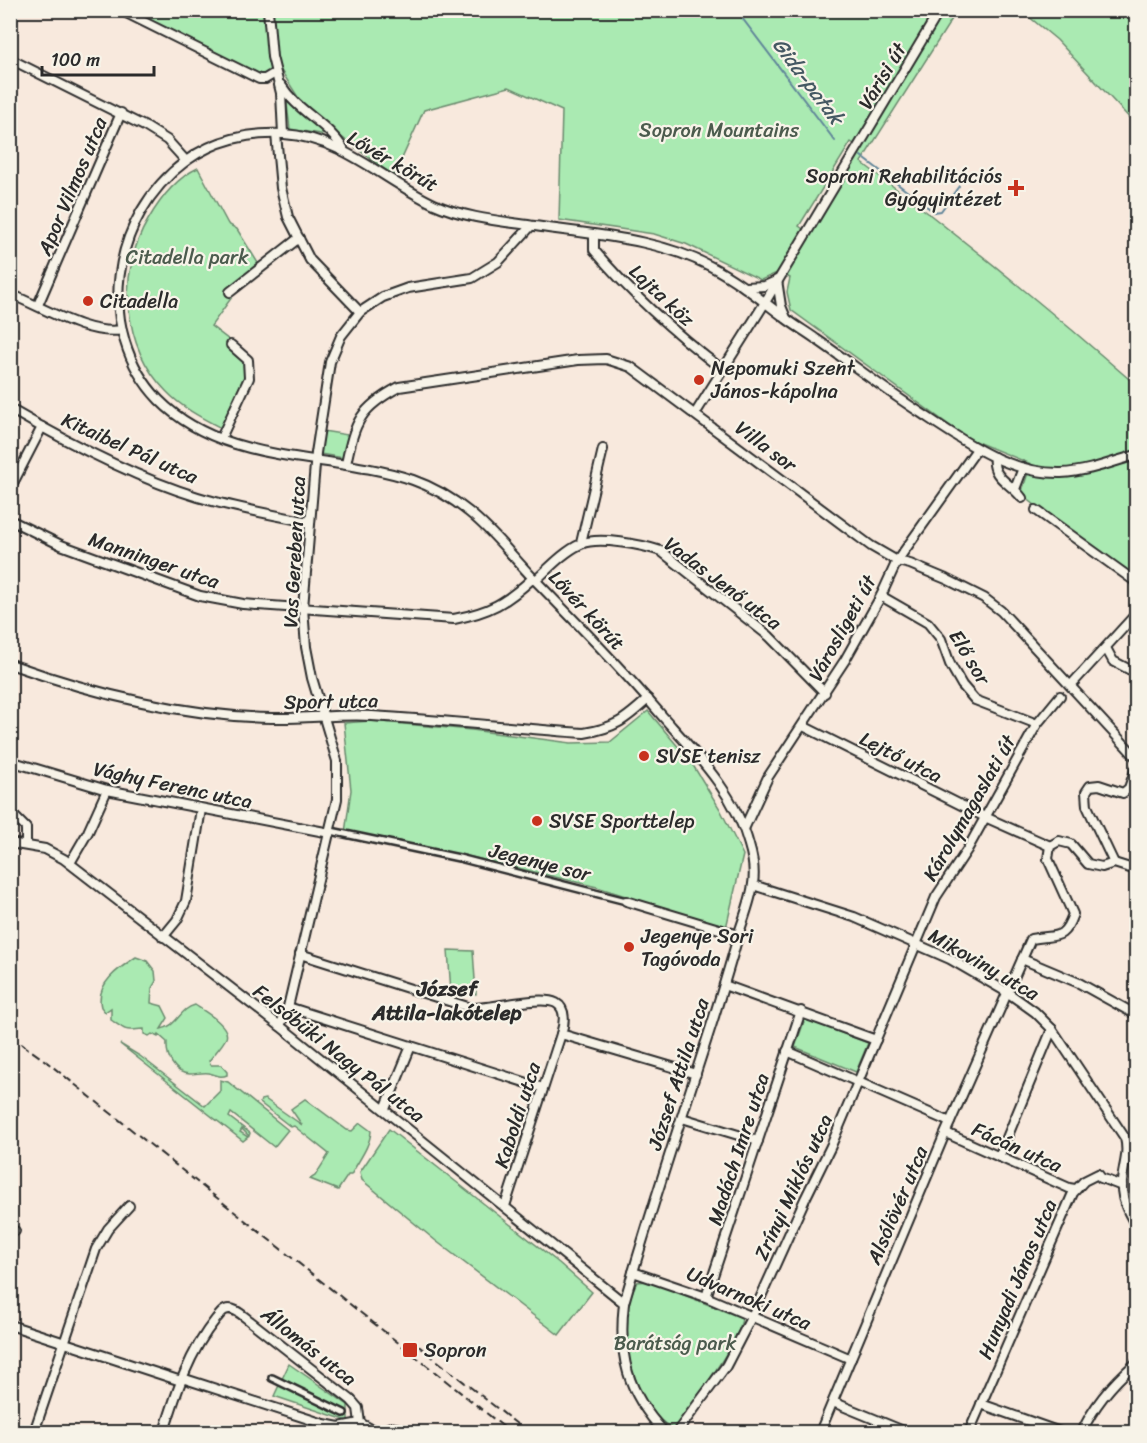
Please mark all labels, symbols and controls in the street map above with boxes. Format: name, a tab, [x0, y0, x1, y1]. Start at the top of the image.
water label: Gida-patak	[762, 29, 856, 135]
street label: Várisi út	[849, 35, 917, 117]
scale bar	[42, 39, 154, 77]
text: 100 m	[51, 44, 100, 76]
street label: Apor Vilmos utca	[27, 111, 118, 262]
park label: Sopron Mountains	[639, 113, 800, 148]
street label: Lővér körút	[340, 121, 445, 202]
place label: Soproni Rehabilitációs Gyógyintézet	[806, 159, 1003, 217]
marker: Soproni Rehabilitációs Gyógyintézet	[1007, 179, 1025, 197]
park label: Citadella park	[125, 240, 249, 275]
street label: Lajta köz	[620, 255, 703, 336]
place label: Citadella	[100, 284, 178, 319]
marker: Citadella	[81, 294, 95, 308]
place label: Nepomuki Szent János-kápolna	[710, 351, 855, 409]
marker: Nepomuki Szent János-kápolna	[692, 373, 706, 387]
street label: Kitaibel Pál utca	[56, 403, 205, 495]
street label: Villa sor	[727, 411, 806, 483]
street label: Vas Gereben utca	[273, 475, 316, 629]
street label: Manninger utca	[84, 522, 225, 600]
street label: Vadas Jenő utca	[656, 527, 790, 640]
street label: Lővér körút	[539, 562, 634, 659]
street label: Városligeti út	[799, 568, 887, 688]
street label: Elő sor	[939, 623, 1000, 693]
street label: Sport utca	[284, 683, 378, 720]
street label: Lejtő utca	[853, 722, 948, 793]
street label: Károlymagaslati út	[913, 728, 1026, 888]
place label: SVSE tenisz	[656, 739, 761, 774]
marker: SVSE tenisz	[637, 749, 651, 763]
street label: Vághy Ferenc utca	[90, 752, 256, 819]
place label: SVSE Sporttelep	[549, 804, 695, 839]
marker: SVSE Sporttelep	[530, 814, 544, 828]
street label: Jegenye sor	[484, 833, 596, 892]
street label: Mikoviny utca	[922, 918, 1047, 1011]
place label: Jegenye Sori Tagóvoda	[640, 919, 755, 977]
marker: Jegenye Sori Tagóvoda	[622, 940, 636, 954]
district label: József Attila-lakótelep	[371, 970, 522, 1032]
street label: Felsőbüki Nagy Pál utca	[245, 975, 433, 1133]
street label: József Attila utca	[637, 993, 720, 1156]
street label: Kaboldi utca	[484, 1057, 551, 1173]
street label: Madách Imre utca	[697, 1068, 780, 1230]
street label: Zrínyi Miklós utca	[744, 1108, 843, 1266]
street label: Fácán utca	[966, 1112, 1069, 1183]
street label: Alsólövér utca	[856, 1140, 939, 1271]
street label: Hunyadi János utca	[968, 1194, 1067, 1365]
street label: Udvarnoki utca	[681, 1256, 817, 1341]
street label: Állomás utca	[252, 1297, 364, 1395]
park label: Barátság park	[614, 1326, 737, 1361]
place label: Sopron	[424, 1333, 487, 1368]
marker: Sopron	[401, 1341, 419, 1359]

